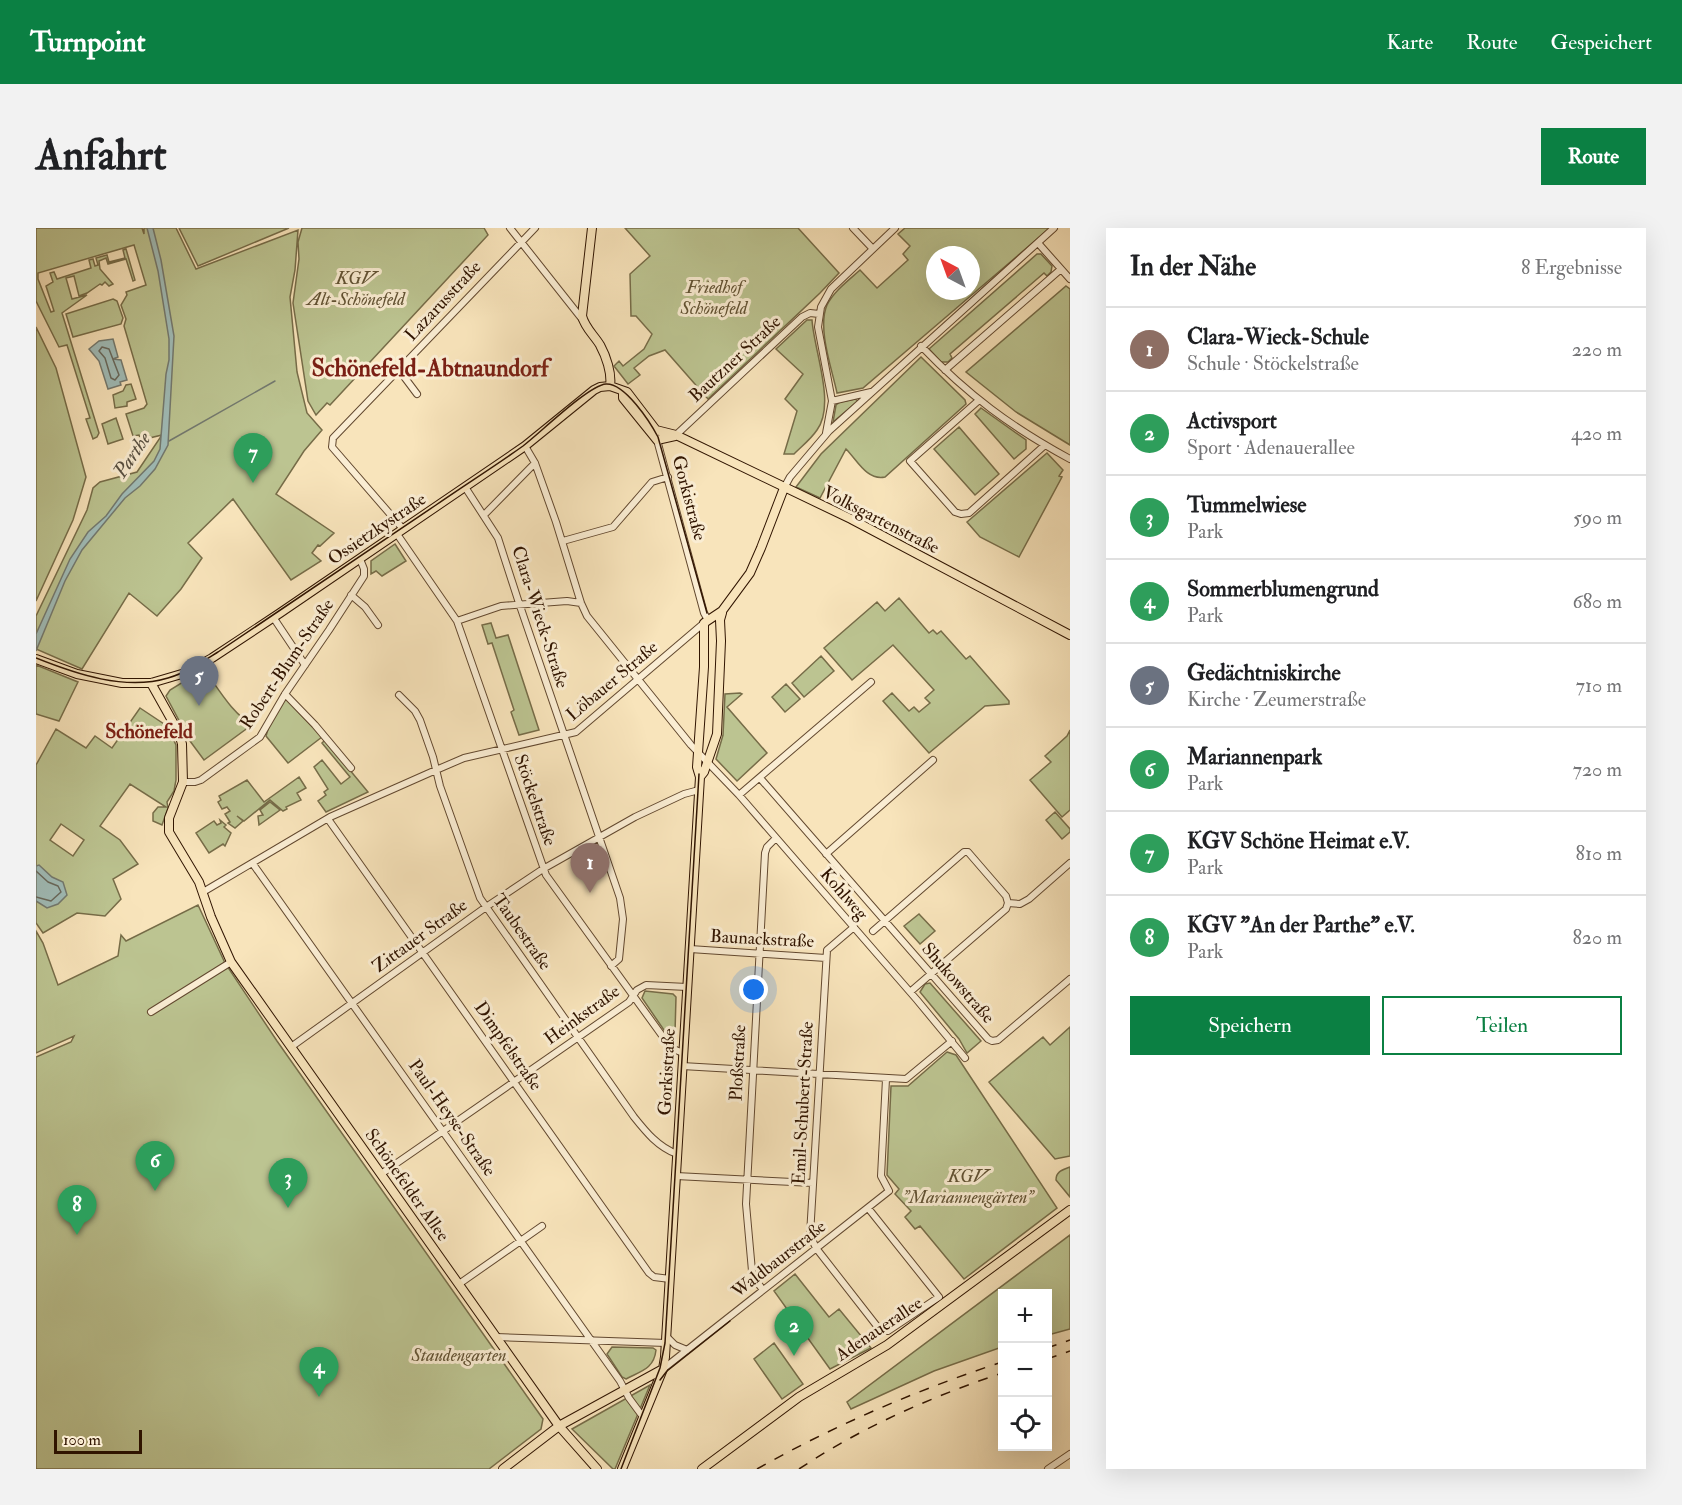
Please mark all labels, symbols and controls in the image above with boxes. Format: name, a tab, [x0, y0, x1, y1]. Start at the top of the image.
text: Turnpoint	[30, 25, 146, 60]
text: Karte	[1387, 29, 1433, 56]
text: Route	[1466, 29, 1518, 56]
text: Gespeichert	[1551, 29, 1652, 56]
button: Route	[1541, 128, 1646, 185]
text: Anfahrt	[36, 130, 167, 182]
north arrow	[926, 246, 980, 300]
text: In der Nähe	[1130, 251, 1256, 283]
street label: Lazarusstraße	[400, 255, 487, 346]
text: 8 Ergebnisse	[1521, 255, 1622, 280]
park label: KGV Alt-Schönefeld	[305, 267, 406, 311]
park label: Friedhof Schönefeld	[680, 276, 749, 320]
street label: Bautzner Straße	[684, 310, 786, 407]
text: Clara-Wieck-Schule	[1187, 323, 1369, 351]
text: 1	[1146, 337, 1153, 362]
text: 220 m	[1572, 337, 1622, 362]
text: Schule · Stöckelstraße	[1187, 351, 1359, 376]
district label: Schönefeld-Abtnaundorf	[311, 353, 553, 384]
text: Activsport	[1187, 407, 1277, 435]
text: 2	[1144, 421, 1155, 446]
text: 420 m	[1571, 421, 1622, 446]
water label: Parthe	[107, 427, 157, 484]
pin: 7	[234, 434, 272, 483]
text: Sport · Adenauerallee	[1187, 435, 1355, 460]
street label: Gorkistraße	[667, 453, 712, 544]
street label: Volksgartenstraße	[819, 481, 944, 560]
street label: Ossietzkystraße	[323, 487, 431, 570]
text: Tummelwiese	[1187, 491, 1306, 519]
text: 3	[1146, 505, 1153, 530]
text: 590 m	[1573, 505, 1622, 530]
text: Park	[1187, 519, 1223, 544]
street label: Clara-Wieck-Straße	[506, 543, 574, 691]
text: Sommerblumengrund	[1187, 575, 1379, 603]
text: 4	[1144, 589, 1155, 614]
text: 680 m	[1573, 589, 1622, 614]
street label: Robert-Blum-Straße	[235, 594, 339, 734]
text: Park	[1187, 603, 1223, 628]
street label: Löbauer Straße	[561, 636, 663, 726]
pin: 5	[180, 656, 218, 706]
text: Gedächtniskirche	[1187, 659, 1341, 687]
text: 5	[1145, 673, 1154, 698]
text: 710 m	[1576, 673, 1622, 698]
text: Kirche · Zeumerstraße	[1187, 687, 1366, 712]
district label: Schönefeld	[105, 719, 193, 744]
text: Mariannenpark	[1187, 743, 1322, 771]
street label: Stöckelstraße	[509, 751, 562, 849]
text: 6	[1144, 757, 1155, 782]
text: 720 m	[1573, 757, 1622, 782]
text: Park	[1187, 771, 1223, 796]
text: KGV Schöne Heimat e.V.	[1187, 827, 1410, 855]
text: 7	[1145, 841, 1154, 866]
text: 810 m	[1576, 841, 1622, 866]
pin: 1	[570, 844, 610, 893]
text: Park	[1187, 855, 1223, 880]
street label: Kohlweg	[815, 863, 874, 926]
street label: Taubestraße	[487, 889, 557, 975]
street label: Zittauer Straße	[368, 894, 472, 978]
text: KGV "An der Parthe" e.V.	[1187, 911, 1415, 939]
street label: Baunackstraße	[709, 925, 815, 953]
text: 8	[1145, 925, 1154, 950]
text: 820 m	[1572, 925, 1622, 950]
street label: Shukowstraße	[917, 938, 1000, 1029]
text: Park	[1187, 939, 1223, 964]
your location	[739, 975, 768, 1004]
street label: Heinkstraße	[540, 980, 625, 1050]
button: Speichern	[1130, 996, 1370, 1055]
button: Teilen	[1382, 996, 1622, 1055]
street label: Dimpfelstraße	[469, 997, 547, 1095]
street label: Emil-Schubert-Straße	[787, 1020, 819, 1185]
street label: Ploßstraße	[725, 1024, 752, 1102]
street label: Gorkistraße	[653, 1027, 681, 1116]
street label: Paul-Heyse-Straße	[403, 1055, 501, 1181]
street label: Schönefelder Allee	[360, 1124, 455, 1246]
pin: 6	[136, 1142, 174, 1191]
pin: 3	[268, 1158, 308, 1208]
park label: KGV "Mariannengärten"	[903, 1165, 1035, 1209]
pin: 8	[58, 1186, 96, 1235]
street label: Waldbaurstraße	[727, 1215, 831, 1304]
map controls	[998, 1289, 1052, 1451]
button: +	[998, 1289, 1052, 1343]
street label: Adenauerallee	[830, 1291, 927, 1367]
pin: 2	[774, 1306, 813, 1356]
button: −	[998, 1343, 1052, 1397]
park label: Staudengarten	[411, 1344, 506, 1367]
pin: 4	[300, 1348, 338, 1397]
button: locate	[998, 1397, 1052, 1451]
scale bar	[54, 1427, 142, 1454]
text: 100 m	[63, 1430, 101, 1450]

